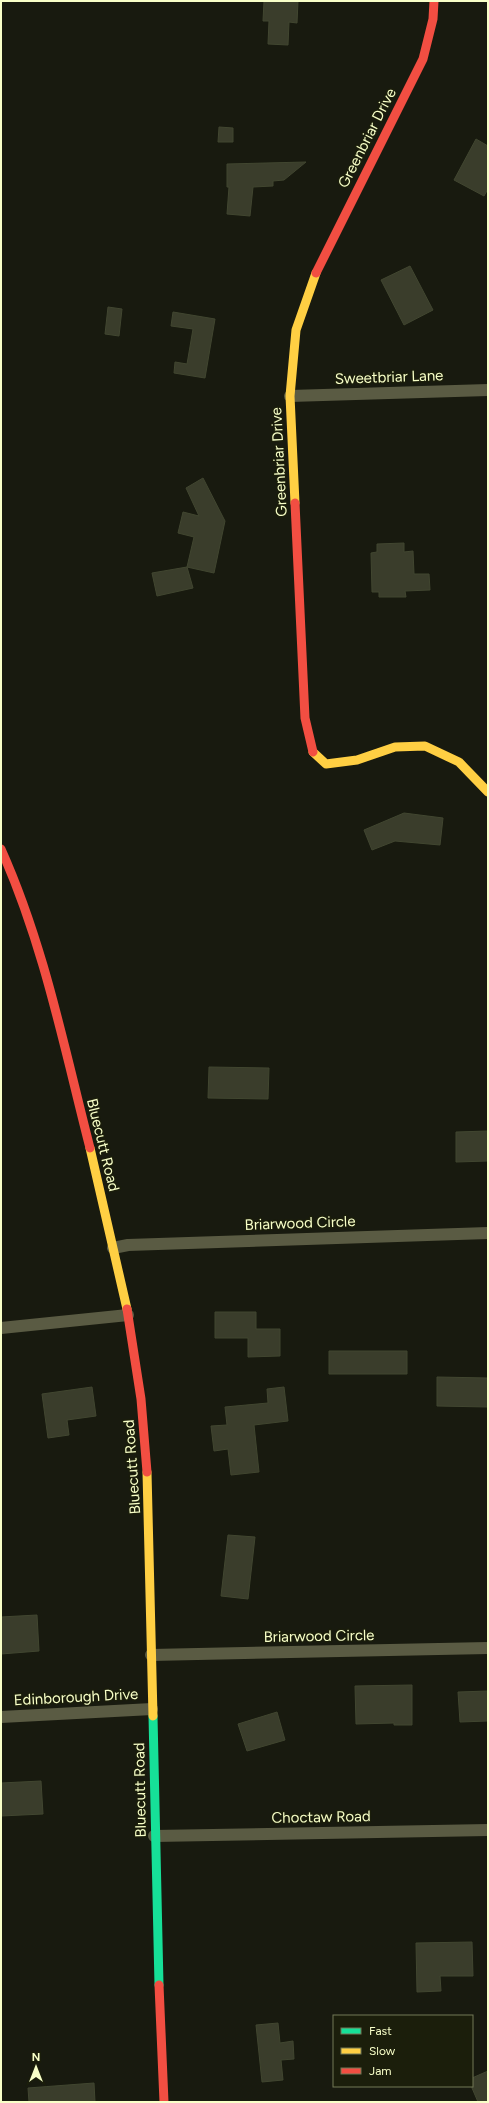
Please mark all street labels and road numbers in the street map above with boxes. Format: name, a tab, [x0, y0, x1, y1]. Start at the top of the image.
street label: Greenbriar Drive	[334, 85, 400, 191]
street label: Sweetbriar Lane	[334, 366, 444, 388]
street label: Greenbriar Drive	[267, 407, 291, 517]
street label: Bluecutt Road	[83, 1097, 123, 1193]
street label: Briarwood Circle	[244, 1212, 356, 1234]
street label: Bluecutt Road	[120, 1419, 144, 1515]
street label: Briarwood Circle	[263, 1626, 375, 1646]
street label: Edinborough Drive	[13, 1685, 139, 1709]
street label: Bluecutt Road	[130, 1742, 150, 1838]
street label: Choctaw Road	[271, 1807, 371, 1827]

